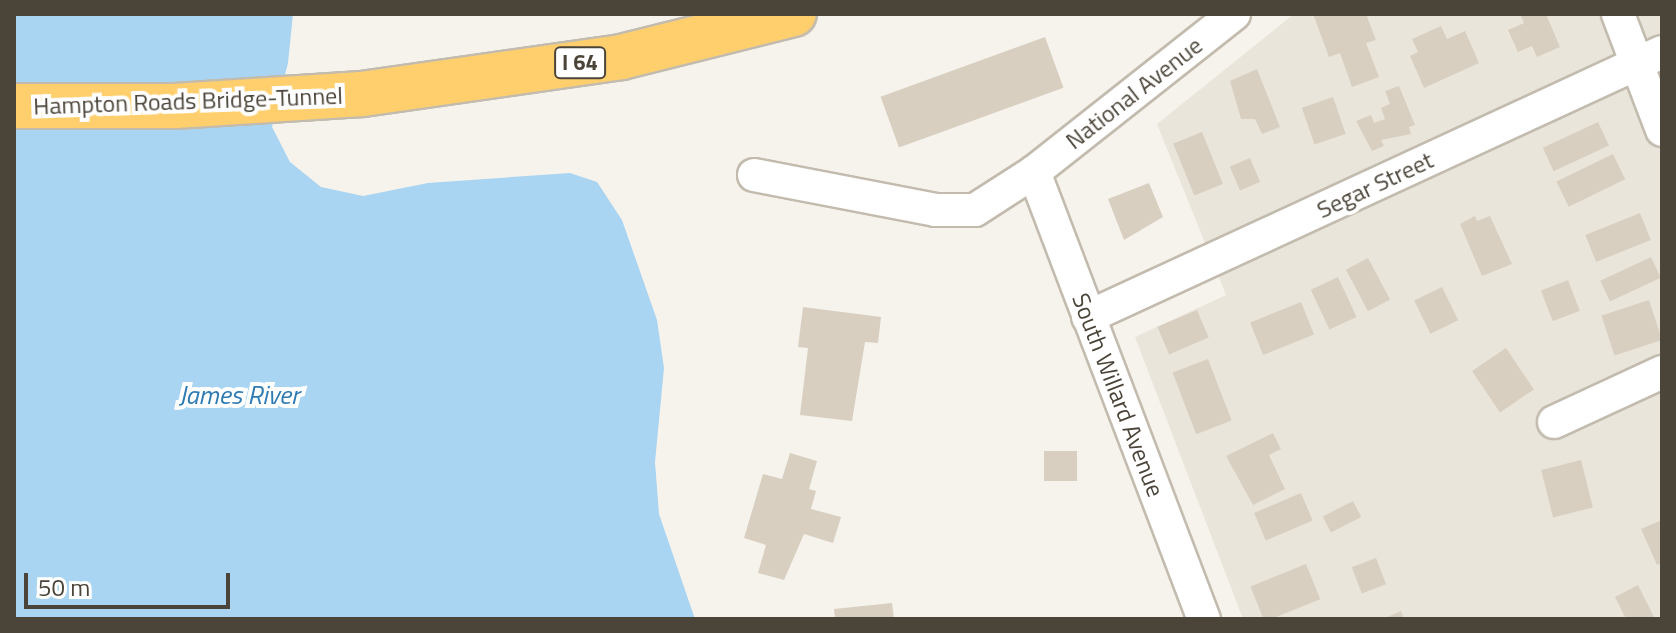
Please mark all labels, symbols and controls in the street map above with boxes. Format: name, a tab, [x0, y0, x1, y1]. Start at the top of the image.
street label: National Avenue	[1060, 31, 1208, 155]
road number: I 64	[554, 45, 606, 81]
street label: Hampton Roads Bridge-Tunnel	[33, 81, 343, 121]
street label: Segar Street	[1312, 146, 1438, 224]
street label: South Willard Avenue	[1066, 289, 1170, 501]
water label: James River	[179, 379, 299, 411]
scale bar	[28, 557, 234, 607]
text: 50 m	[38, 569, 90, 605]

